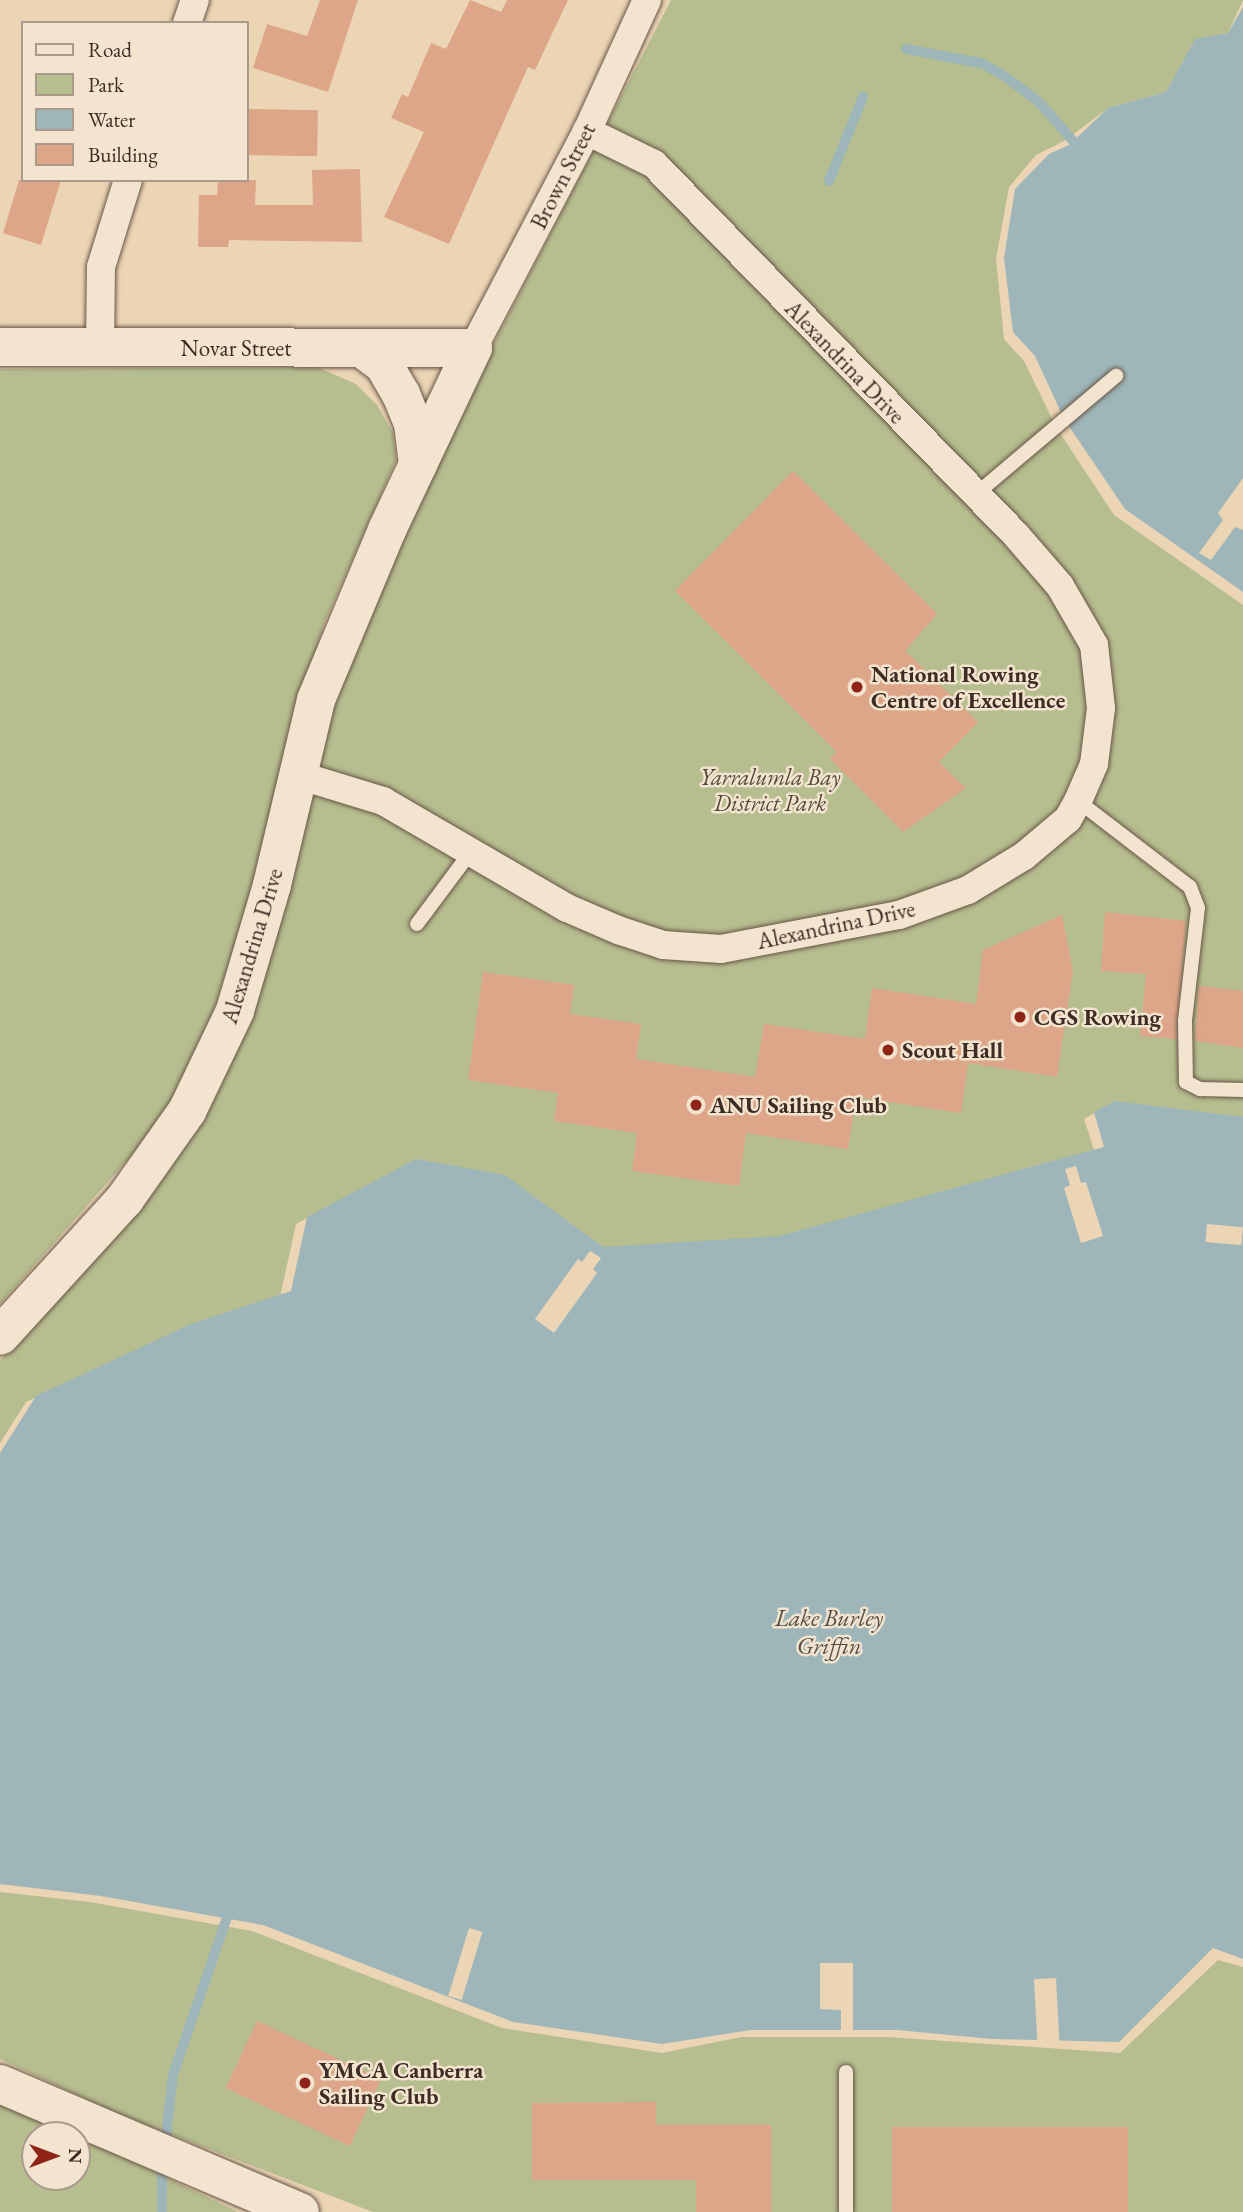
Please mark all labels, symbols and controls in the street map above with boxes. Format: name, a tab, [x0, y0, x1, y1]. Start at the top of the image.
legend	[21, 21, 248, 182]
text: Road	[88, 36, 132, 63]
text: Park	[88, 71, 124, 98]
text: Water	[88, 106, 135, 133]
street label: Brown Street	[525, 118, 601, 234]
text: Building	[88, 141, 158, 168]
street label: Alexandrina Drive	[779, 295, 911, 429]
street label: Novar Street	[181, 334, 291, 362]
place label: National Rowing Centre of Excellence	[871, 660, 1065, 714]
marker: National Rowing Centre of Excellence	[849, 679, 865, 695]
park label: Yarralumla Bay District Park	[699, 763, 841, 817]
street label: Alexandrina Drive	[215, 865, 289, 1027]
street label: Alexandrina Drive	[754, 895, 918, 955]
place label: CGS Rowing	[1034, 1003, 1161, 1031]
marker: CGS Rowing	[1012, 1009, 1028, 1025]
place label: Scout Hall	[902, 1036, 1003, 1064]
marker: Scout Hall	[880, 1042, 896, 1058]
place label: ANU Sailing Club	[710, 1091, 887, 1119]
marker: ANU Sailing Club	[688, 1097, 704, 1113]
water label: Lake Burley Griffin	[775, 1604, 883, 1660]
place label: YMCA Canberra Sailing Club	[319, 2056, 483, 2110]
marker: YMCA Canberra Sailing Club	[297, 2075, 313, 2091]
north arrow	[21, 2121, 91, 2191]
text: N	[63, 2148, 88, 2164]

